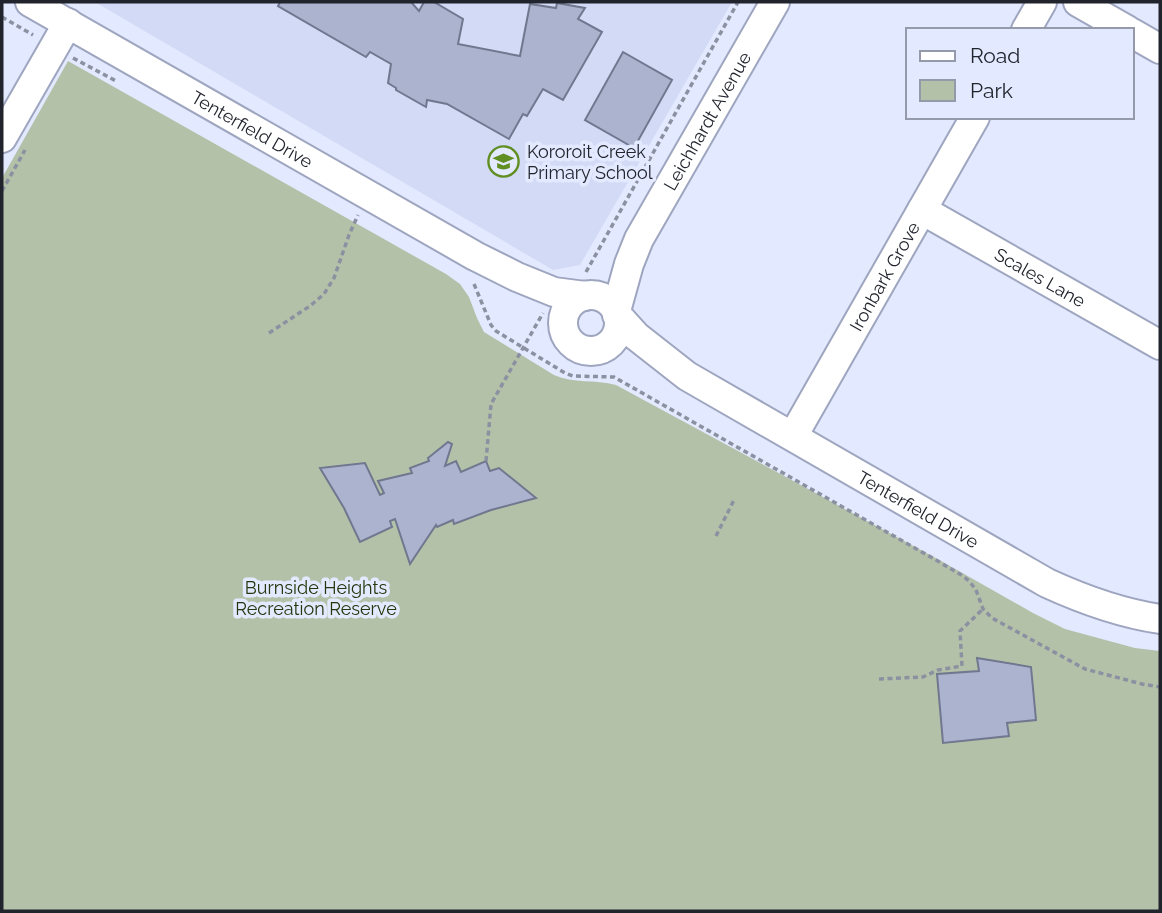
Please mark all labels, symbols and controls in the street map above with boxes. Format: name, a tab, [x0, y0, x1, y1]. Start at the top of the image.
legend	[906, 28, 1134, 119]
text: Road	[970, 43, 1020, 68]
street label: Leichhardt Avenue	[659, 47, 755, 194]
text: Park	[970, 78, 1013, 103]
street label: Tenterfield Drive	[188, 86, 317, 172]
place label: Kororoit Creek Primary School	[527, 141, 653, 183]
school or university icon: Kororoit Creek Primary School	[487, 144, 521, 178]
street label: Ironbark Grove	[845, 218, 924, 334]
street label: Scales Lane	[991, 243, 1090, 311]
street label: Tenterfield Drive	[854, 466, 983, 552]
park label: Burnside Heights Recreation Reserve	[235, 577, 397, 619]

